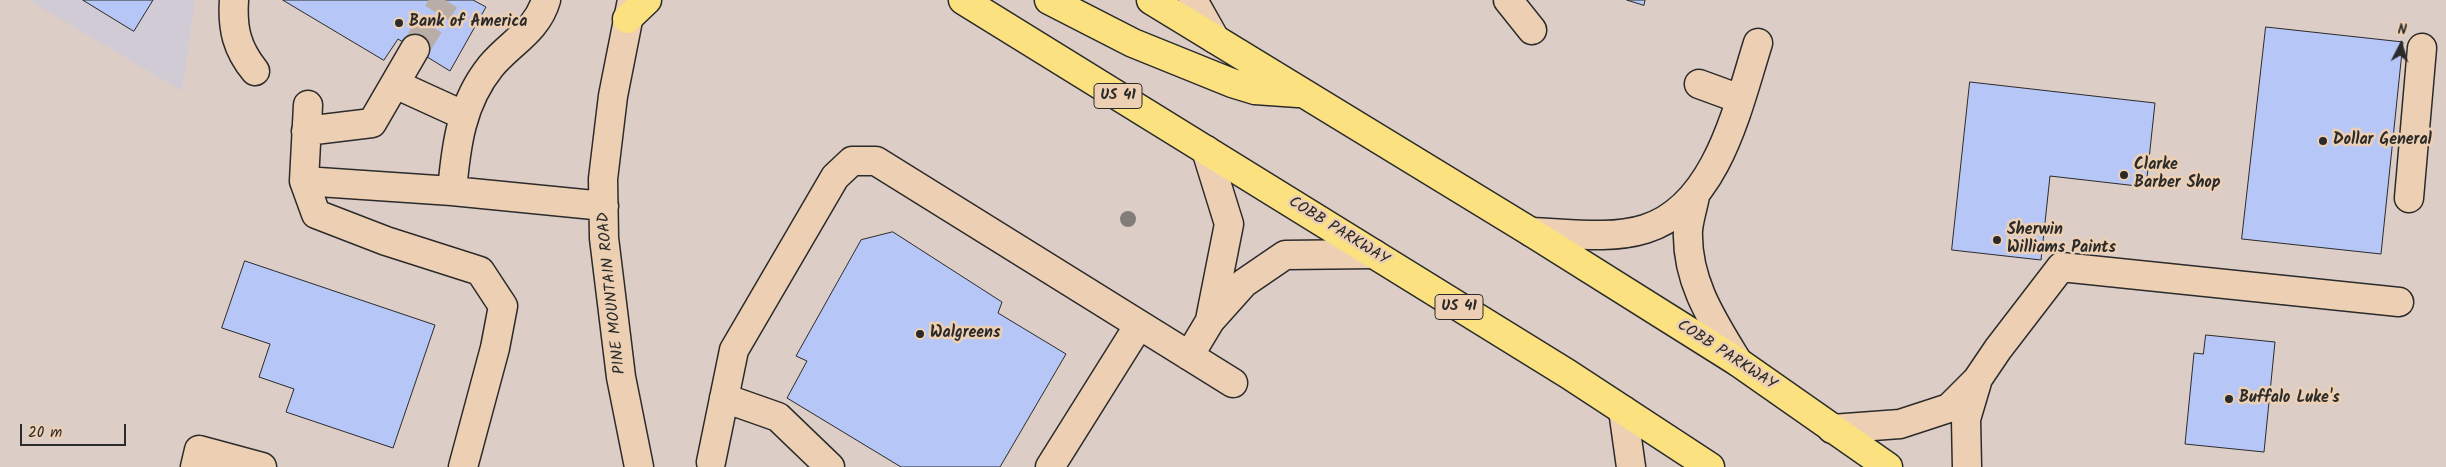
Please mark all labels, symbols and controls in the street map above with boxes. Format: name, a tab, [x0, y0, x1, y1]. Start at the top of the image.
place label: Bank of America	[409, 13, 527, 33]
marker: Bank of America	[393, 17, 405, 29]
text: N	[2397, 19, 2408, 41]
north arrow	[2376, 20, 2426, 70]
road number: US 41	[1094, 84, 1142, 108]
place label: Dollar General	[2333, 131, 2432, 151]
marker: Dollar General	[2317, 135, 2329, 147]
place label: Clarke Barber Shop	[2134, 156, 2221, 194]
marker: Clarke Barber Shop	[2118, 169, 2130, 181]
street label: COBB PARKWAY	[1284, 193, 1392, 271]
street label: PINE MOUNTAIN ROAD	[595, 211, 631, 375]
place label: Sherwin Williams Paints	[2007, 221, 2116, 259]
marker: Sherwin Williams Paints	[1991, 234, 2003, 246]
road number: US 41	[1435, 294, 1483, 320]
street label: COBB PARKWAY	[1673, 317, 1779, 395]
place label: Walgreens	[930, 324, 1000, 344]
marker: Walgreens	[914, 328, 926, 340]
place label: Buffalo Luke's	[2239, 389, 2340, 409]
marker: Buffalo Luke's	[2223, 393, 2235, 405]
scale bar	[22, 414, 129, 446]
text: 20 m	[28, 421, 62, 445]

